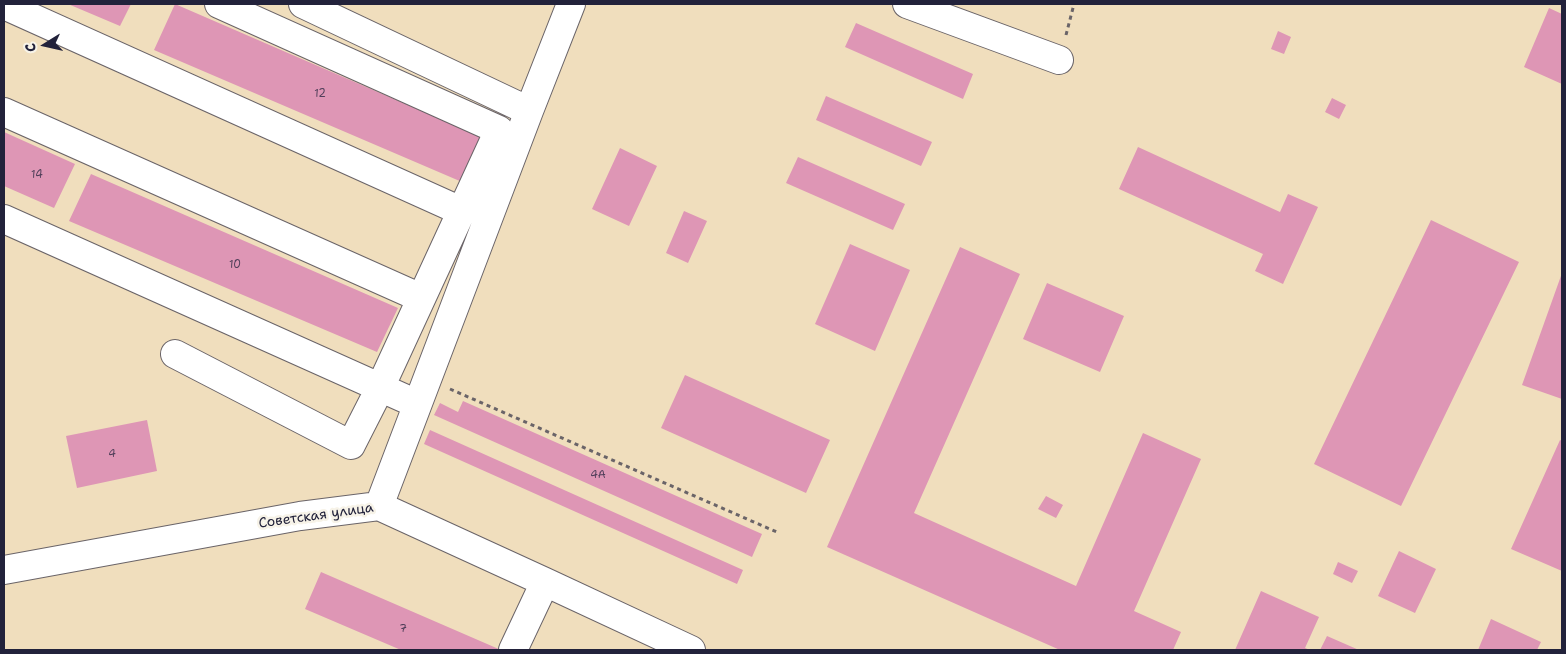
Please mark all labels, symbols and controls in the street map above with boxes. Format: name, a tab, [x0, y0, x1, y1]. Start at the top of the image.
north arrow	[20, 20, 70, 70]
text: С	[21, 42, 40, 53]
house number: 12	[314, 87, 326, 101]
house number: 14	[31, 168, 43, 182]
house number: 10	[229, 258, 241, 272]
house number: 4	[108, 447, 116, 461]
house number: 4А	[590, 468, 606, 482]
street label: Советская улица	[257, 500, 375, 532]
house number: 7	[399, 622, 407, 636]

